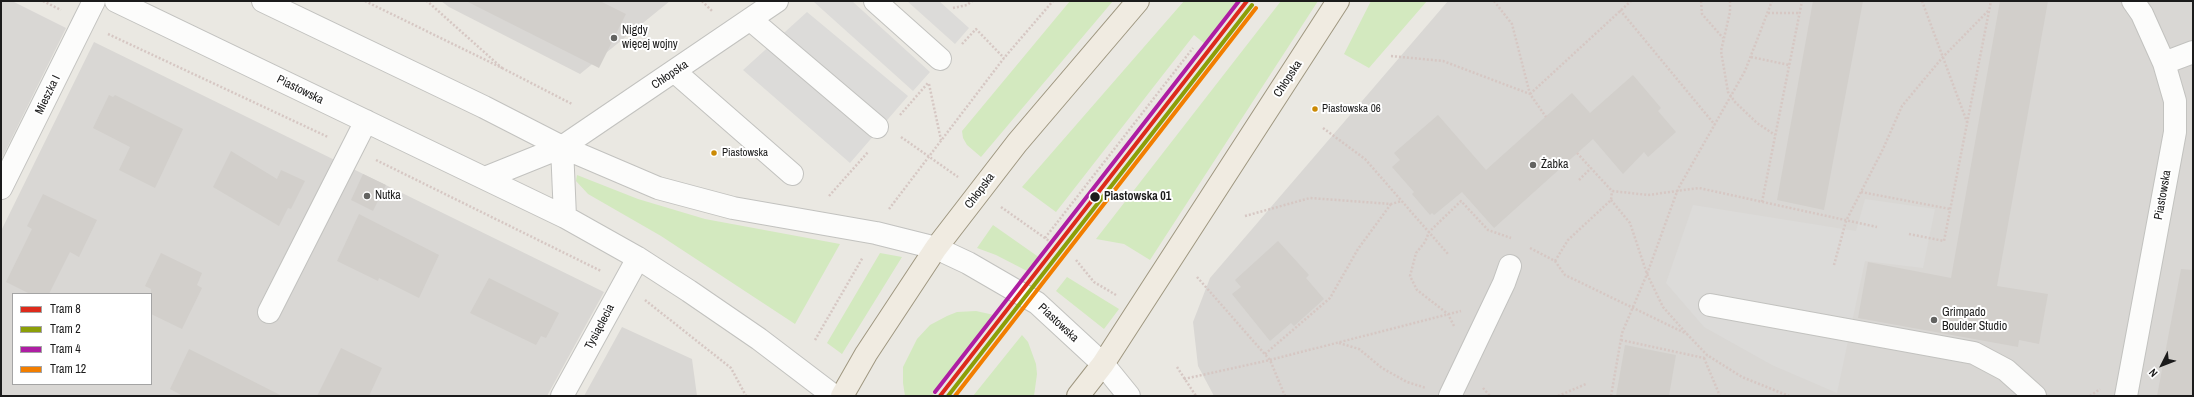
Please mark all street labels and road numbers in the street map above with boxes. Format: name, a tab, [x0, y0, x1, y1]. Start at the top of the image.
street label: Chłopska	[649, 58, 691, 92]
street label: Chłopska	[1271, 58, 1305, 100]
street label: Mieszka I	[32, 73, 64, 117]
street label: Piastowska	[274, 73, 326, 107]
street label: Piastowska	[2152, 169, 2174, 221]
street label: Chłopska	[962, 170, 998, 212]
street label: Piastowska	[1035, 301, 1081, 345]
street label: Tysiąclecia	[582, 302, 618, 352]

